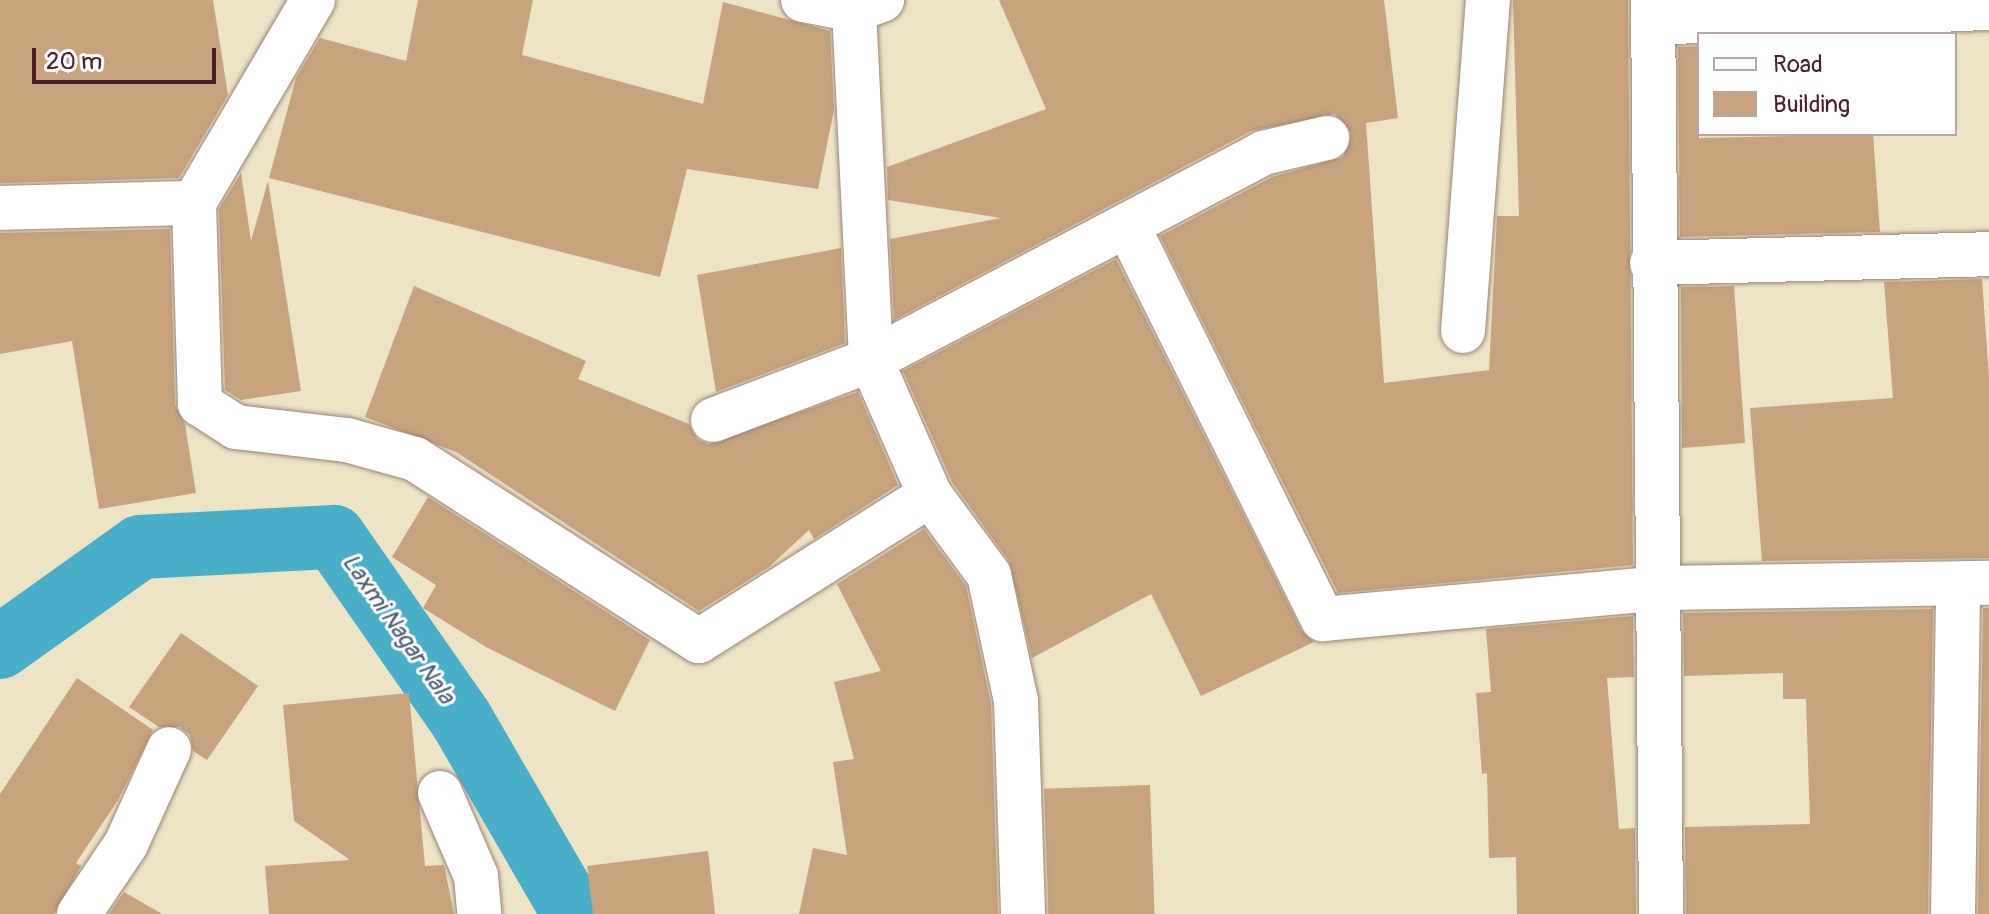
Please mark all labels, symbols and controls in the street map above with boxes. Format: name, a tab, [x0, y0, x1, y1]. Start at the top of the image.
scale bar	[36, 32, 220, 82]
legend	[1697, 32, 1957, 136]
text: 20 m	[46, 47, 102, 76]
text: Road	[1773, 50, 1823, 79]
text: Building	[1773, 90, 1850, 119]
water label: Laxmi Nagar Nala	[336, 549, 460, 709]

